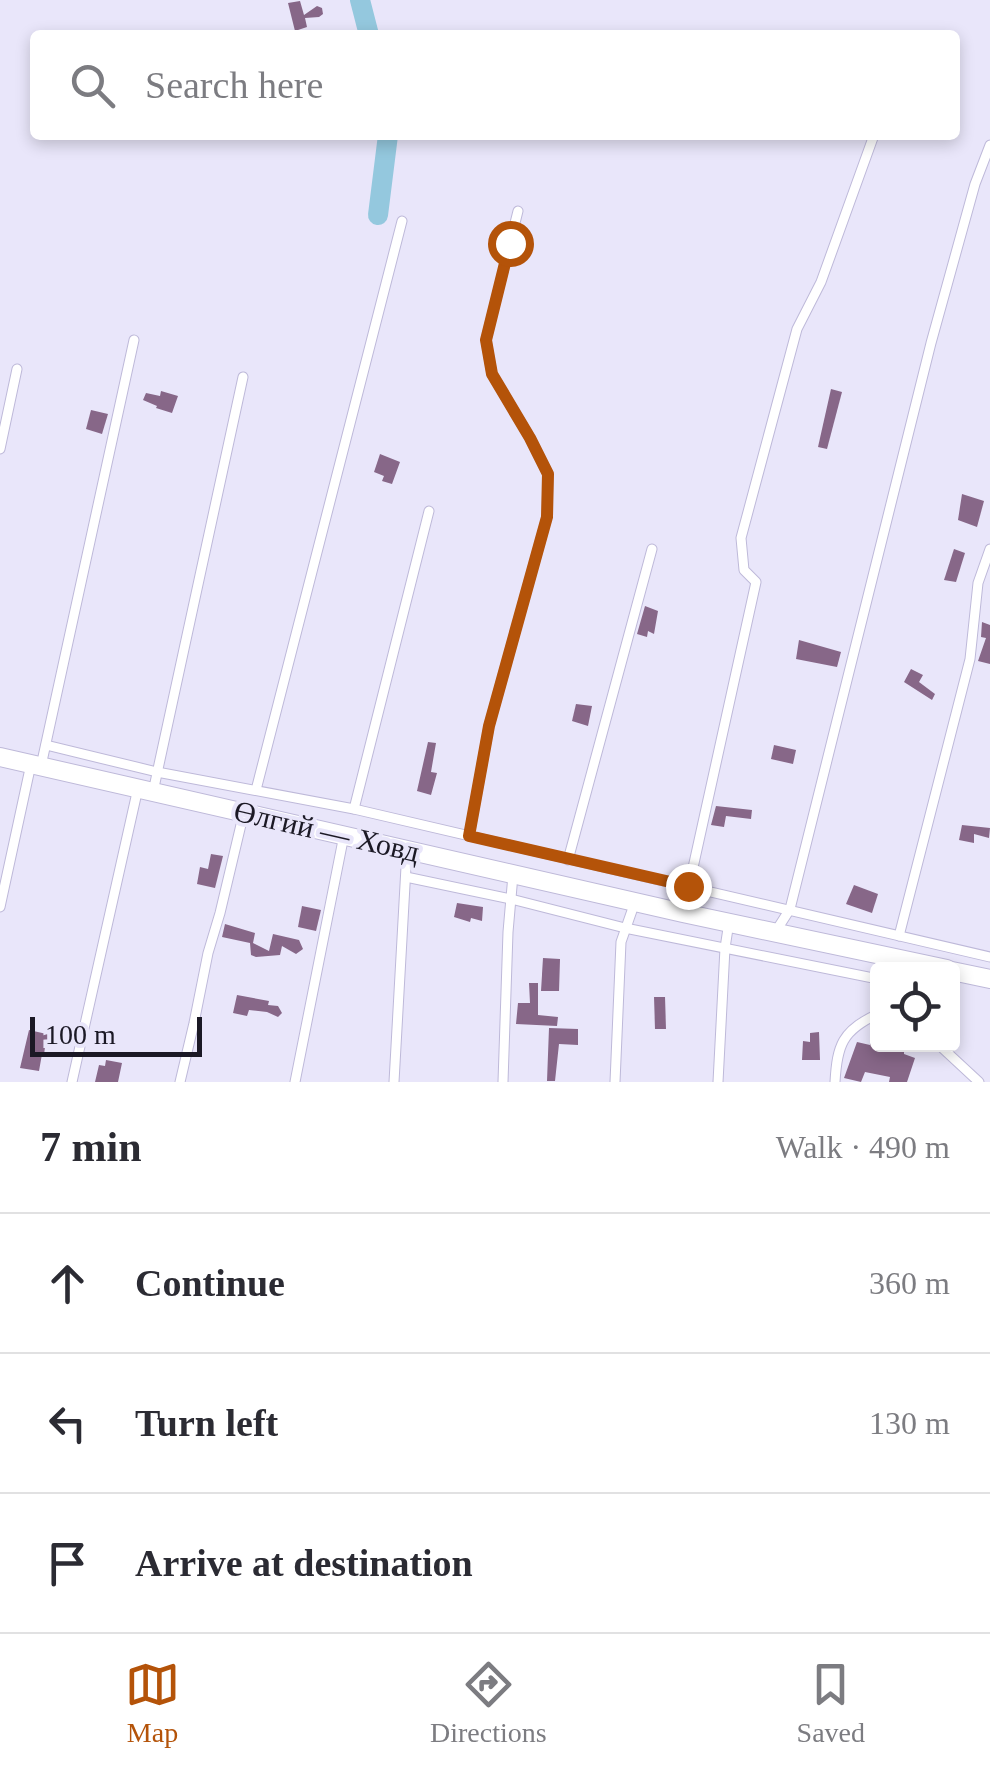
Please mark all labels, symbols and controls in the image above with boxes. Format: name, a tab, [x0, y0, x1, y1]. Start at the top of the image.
search box	[30, 30, 960, 140]
icon: search	[65, 58, 120, 113]
text: Search here	[145, 64, 323, 106]
route start	[488, 221, 534, 267]
street label: Өлгий — Ховд	[231, 794, 423, 868]
route end	[666, 864, 712, 910]
map controls	[870, 962, 960, 1052]
button: locate	[870, 962, 960, 1052]
scale bar	[30, 1012, 202, 1056]
text: 100 m	[45, 1019, 116, 1050]
text: 7 min	[40, 1124, 142, 1170]
text: Walk · 490 m	[776, 1129, 950, 1165]
icon: ahead	[40, 1256, 95, 1311]
text: Continue	[135, 1262, 285, 1304]
text: 360 m	[869, 1265, 950, 1301]
icon: left	[40, 1396, 95, 1451]
text: Turn left	[135, 1402, 278, 1444]
text: 130 m	[869, 1405, 950, 1441]
icon: arrive	[40, 1536, 95, 1591]
text: Arrive at destination	[135, 1542, 473, 1584]
tab: Map	[125, 1657, 180, 1749]
tab: Directions	[430, 1657, 547, 1749]
tab: Saved	[797, 1657, 865, 1749]

